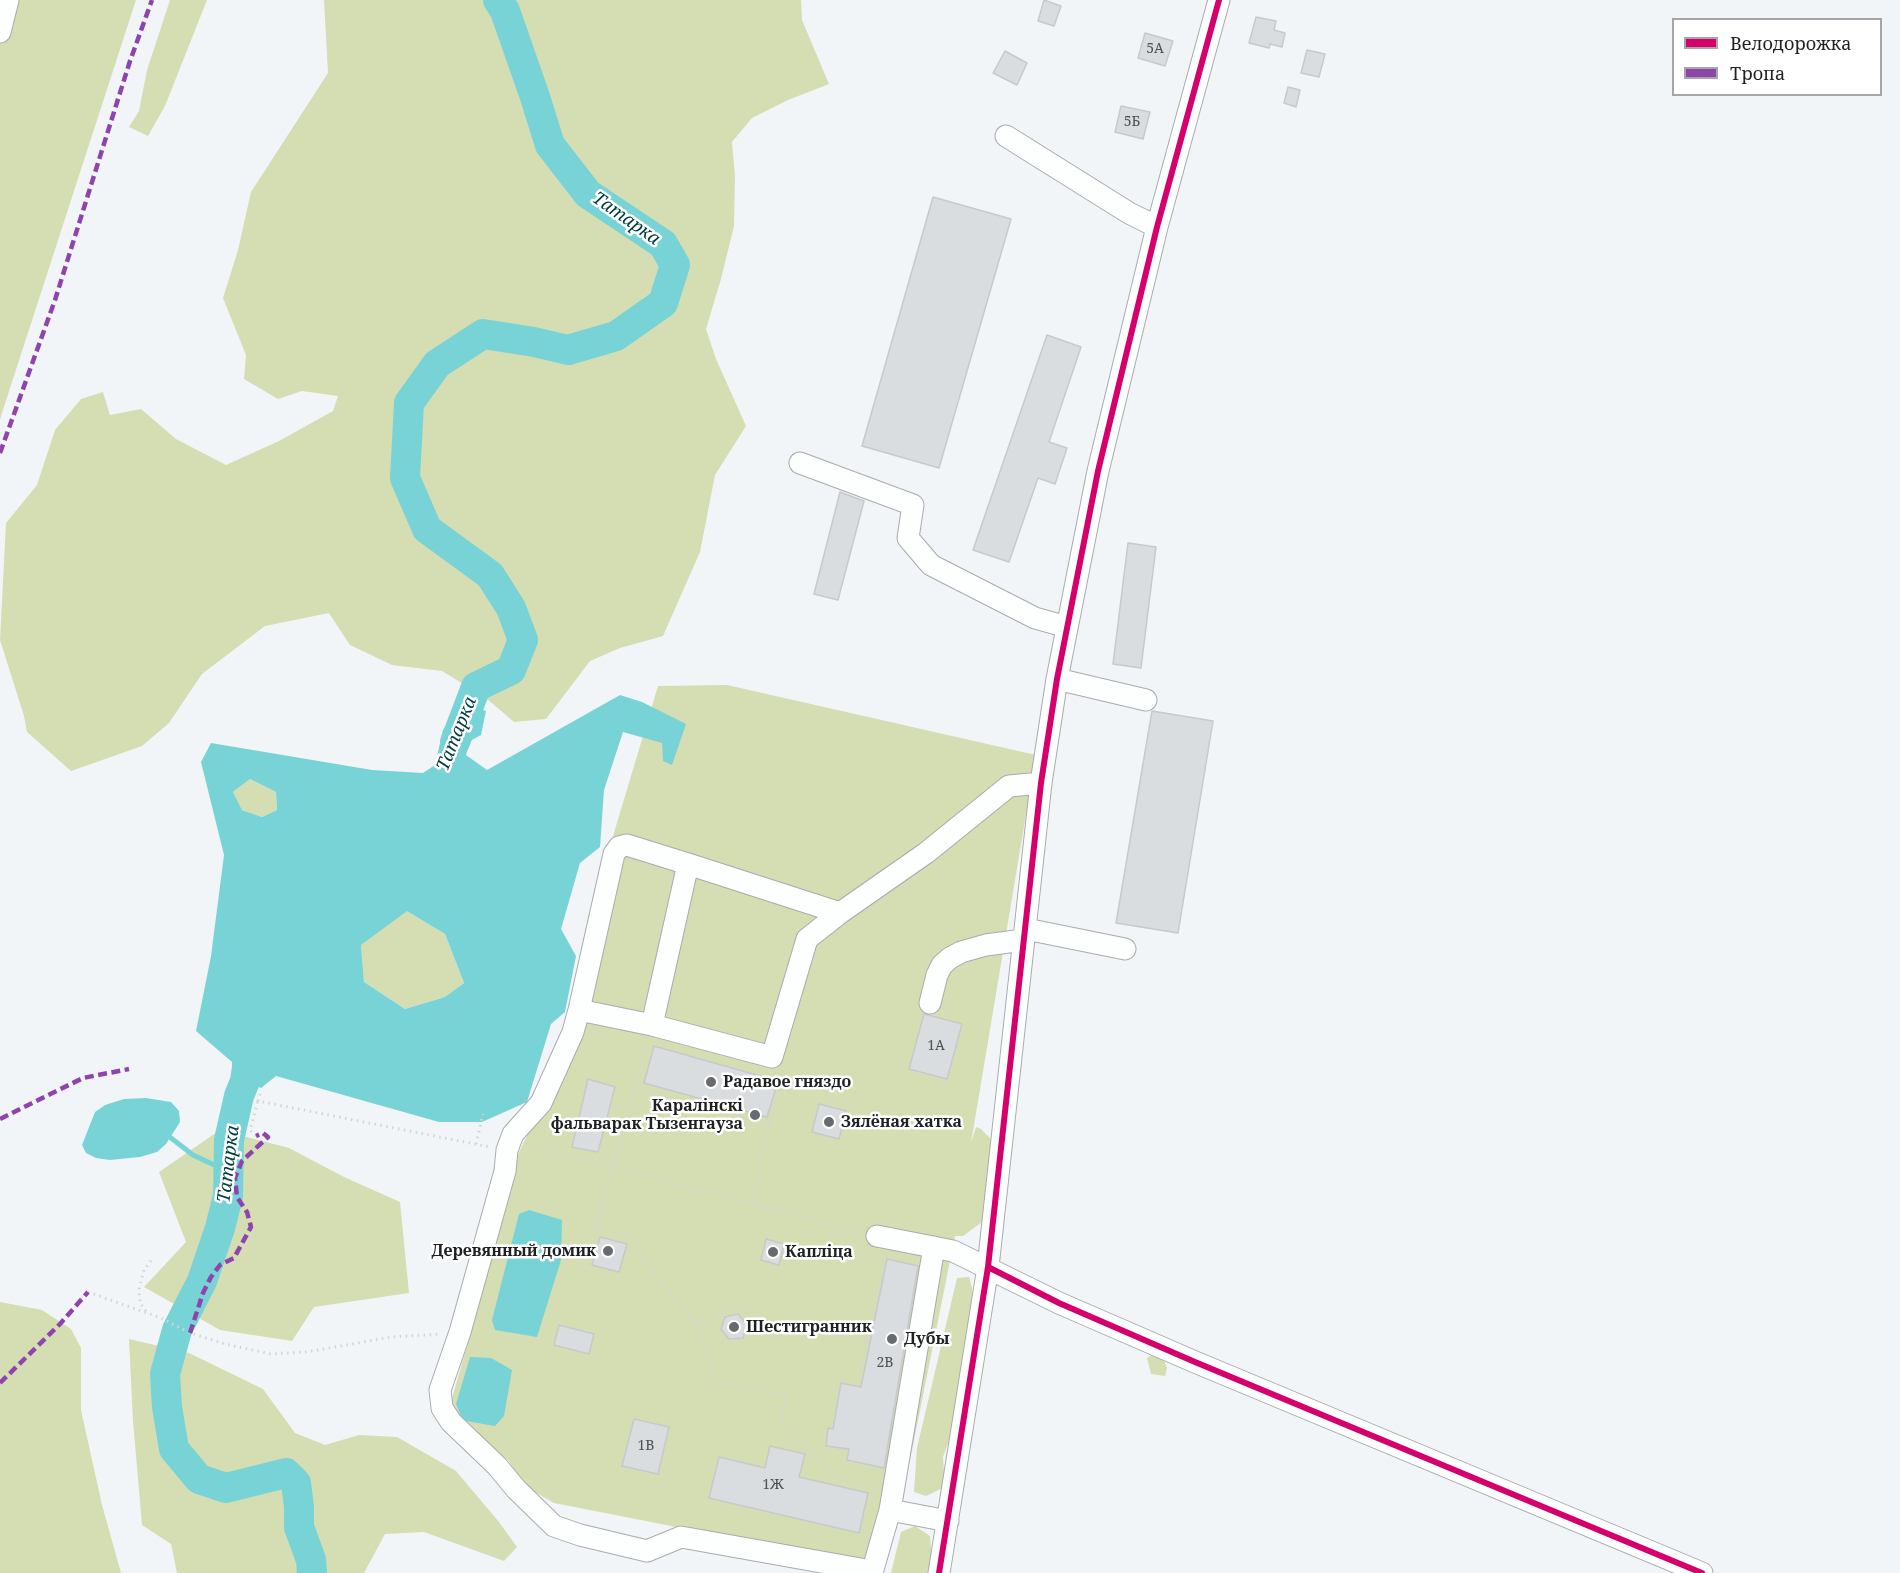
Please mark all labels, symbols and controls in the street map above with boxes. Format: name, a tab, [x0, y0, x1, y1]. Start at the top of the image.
legend	[1672, 18, 1882, 96]
text: Велодорожка	[1730, 31, 1852, 55]
house number: 5А	[1146, 41, 1164, 57]
text: Тропа	[1730, 61, 1785, 85]
house number: 5Б	[1124, 114, 1140, 130]
water label: Татарка	[588, 188, 664, 250]
water label: Татарка	[432, 694, 482, 774]
house number: 1А	[927, 1038, 945, 1054]
place label: Радавое гняздо	[723, 1072, 851, 1092]
marker: Радавое гняздо	[704, 1075, 718, 1089]
place label: Каралінскі фальварак Тызенгауза	[551, 1096, 743, 1134]
marker: Каралінскі фальварак Тызенгауза	[748, 1108, 762, 1122]
place label: Зялёная хатка	[841, 1112, 962, 1132]
marker: Зялёная хатка	[822, 1115, 836, 1129]
water label: Татарка	[214, 1124, 244, 1204]
place label: Деревянный домик	[431, 1241, 596, 1261]
place label: Капліца	[785, 1242, 853, 1262]
marker: Деревянный домик	[601, 1244, 615, 1258]
marker: Капліца	[766, 1245, 780, 1259]
place label: Шестигранник	[746, 1317, 872, 1337]
marker: Шестигранник	[727, 1320, 741, 1334]
place label: Дубы	[904, 1329, 949, 1349]
marker: Дубы	[885, 1332, 899, 1346]
house number: 2В	[877, 1355, 893, 1371]
house number: 1В	[638, 1438, 654, 1454]
house number: 1Ж	[762, 1477, 784, 1493]

